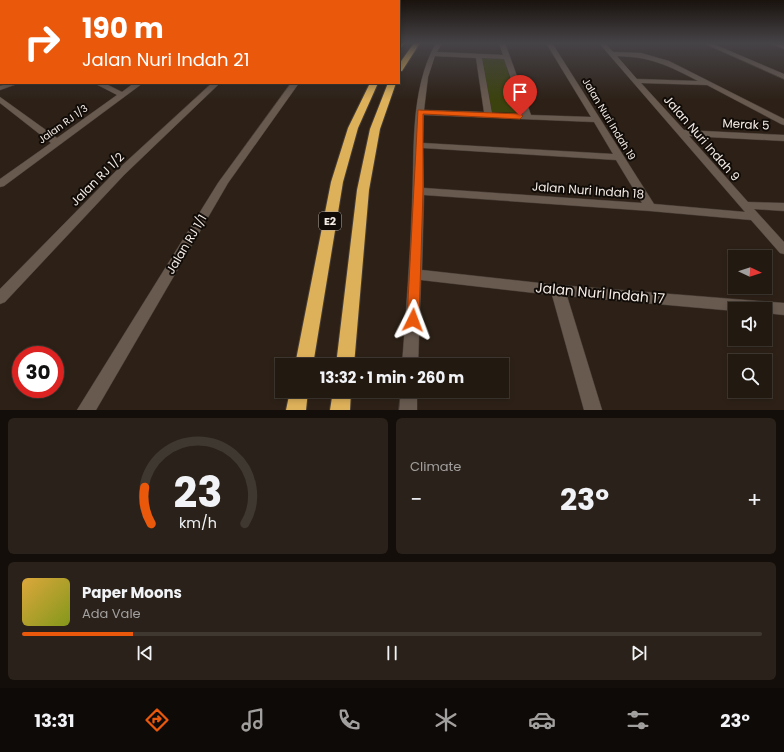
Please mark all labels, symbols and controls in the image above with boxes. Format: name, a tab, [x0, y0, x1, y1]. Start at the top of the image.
text: 190 m	[82, 9, 164, 48]
icon: right	[16, 16, 68, 68]
text: Jalan Nuri Indah 21	[82, 47, 249, 72]
pin	[503, 75, 537, 116]
street label: Jalan Nuri Indah 19	[578, 75, 640, 163]
icon: arrive	[509, 81, 531, 103]
street label: Jalan Nuri Indah 9	[660, 91, 744, 185]
street label: Jalan RJ 1/3	[35, 101, 91, 147]
street label: Merak 5	[722, 114, 770, 134]
street label: Jalan RJ 1/2	[66, 148, 128, 210]
street label: Jalan Nuri Indah 18	[531, 178, 645, 202]
street label: Jalan RJ 1/1	[162, 211, 210, 277]
road number: E2	[319, 212, 341, 230]
north arrow	[728, 250, 772, 294]
map controls	[728, 250, 772, 398]
street label: Jalan Nuri Indah 17	[534, 277, 666, 309]
position arrow	[392, 299, 434, 341]
button: sound	[728, 302, 772, 346]
speed limit sign: 30	[12, 346, 64, 398]
button: search	[728, 354, 772, 398]
text: 13:32 · 1 min · 260 m	[320, 367, 464, 388]
text: Climate	[410, 457, 461, 476]
text: 23	[174, 463, 222, 522]
text: 23°	[560, 478, 609, 521]
text: −	[410, 484, 422, 515]
text: +	[747, 484, 762, 515]
text: km/h	[179, 513, 217, 533]
text: Paper Moons	[82, 582, 182, 603]
text: Ada Vale	[82, 604, 141, 623]
icon: previous	[134, 642, 156, 664]
icon: pause	[381, 642, 403, 664]
icon: next	[628, 642, 650, 664]
icon: directions	[143, 706, 171, 734]
icon: music	[239, 706, 267, 734]
icon: phone	[335, 706, 363, 734]
icon: climate	[432, 706, 460, 734]
icon: car	[528, 706, 556, 734]
icon: filters	[624, 706, 652, 734]
text: 13:31	[34, 708, 75, 733]
text: 23°	[720, 708, 750, 733]

